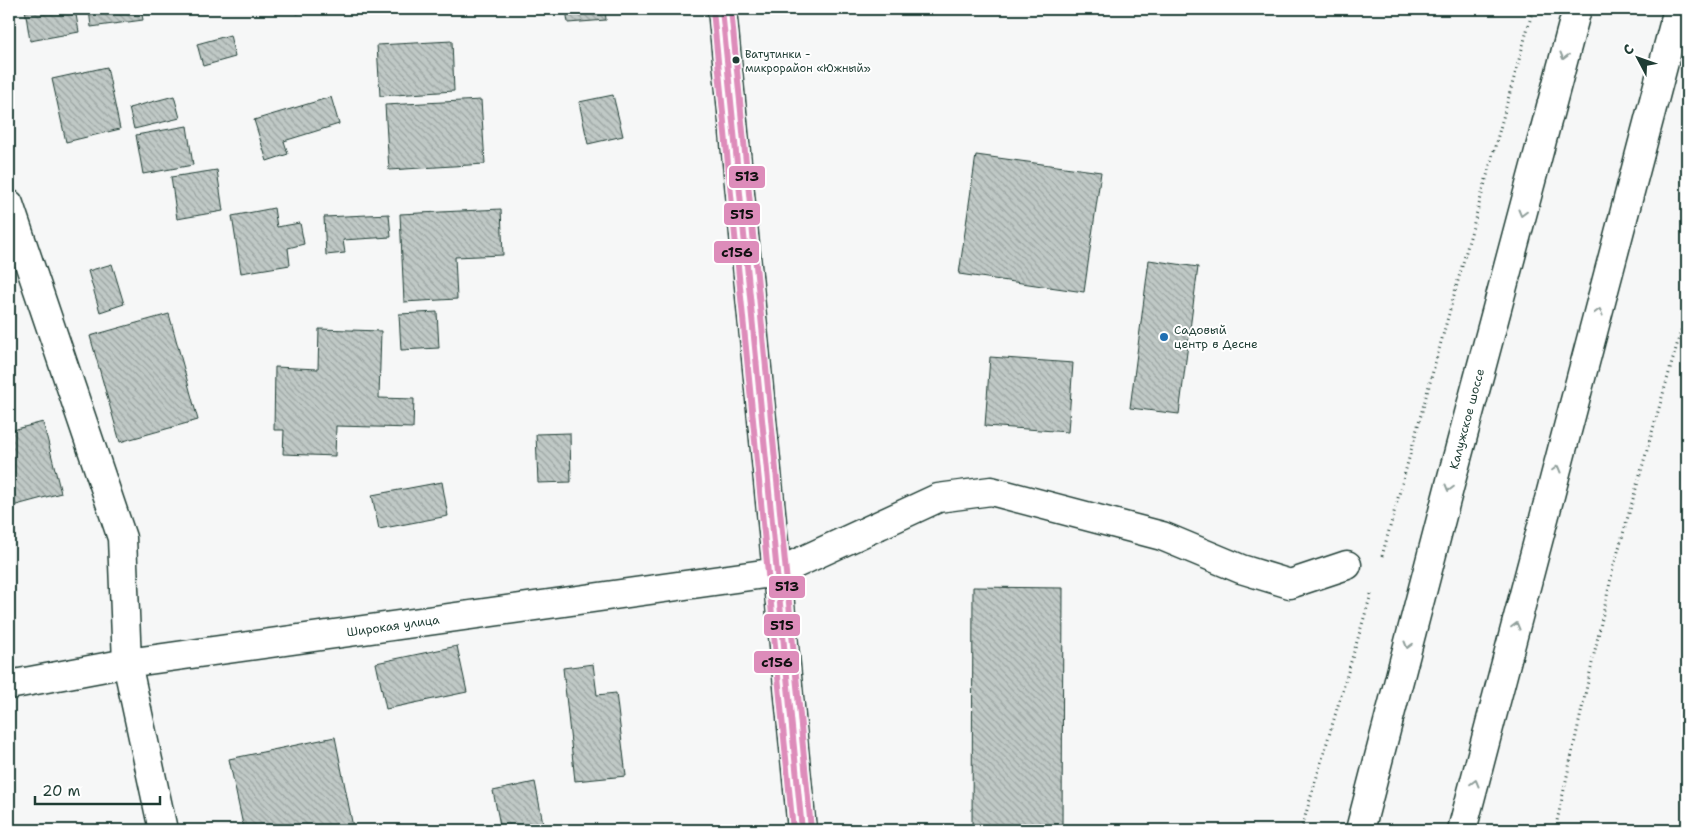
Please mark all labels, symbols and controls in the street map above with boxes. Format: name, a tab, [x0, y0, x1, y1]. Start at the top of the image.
north arrow	[1614, 32, 1664, 82]
text: С	[1619, 40, 1638, 59]
place label: Ватутинки - микрорайон «Южный»	[745, 47, 871, 76]
one-way arrow	[1559, 51, 1570, 60]
marker: Ватутинки - микрорайон «Южный»	[731, 55, 741, 65]
line badge: 513	[728, 165, 766, 189]
text: 513	[735, 167, 759, 185]
line badge: 515	[723, 202, 761, 226]
text: 515	[730, 205, 754, 223]
one-way arrow	[1517, 208, 1528, 217]
line badge: с156	[713, 240, 760, 264]
text: с156	[721, 243, 753, 261]
one-way arrow	[1593, 308, 1603, 316]
place label: Садовый центр в Десне	[1174, 322, 1258, 352]
marker: Садовый центр в Десне	[1158, 331, 1170, 343]
street label: Калужское шоссе	[1446, 367, 1488, 471]
one-way arrow	[1552, 465, 1562, 473]
one-way arrow	[1444, 484, 1454, 492]
line badge: 513	[768, 575, 806, 599]
text: 513	[775, 577, 799, 595]
street label: Широкая улица	[346, 611, 441, 640]
line badge: 515	[763, 613, 801, 637]
text: 515	[770, 616, 794, 634]
one-way arrow	[1510, 621, 1521, 630]
one-way arrow	[1403, 641, 1414, 650]
line badge: с156	[753, 650, 800, 674]
text: с156	[761, 653, 793, 671]
scale bar	[35, 774, 160, 806]
one-way arrow	[1469, 779, 1480, 788]
text: 20 m	[42, 781, 81, 801]

